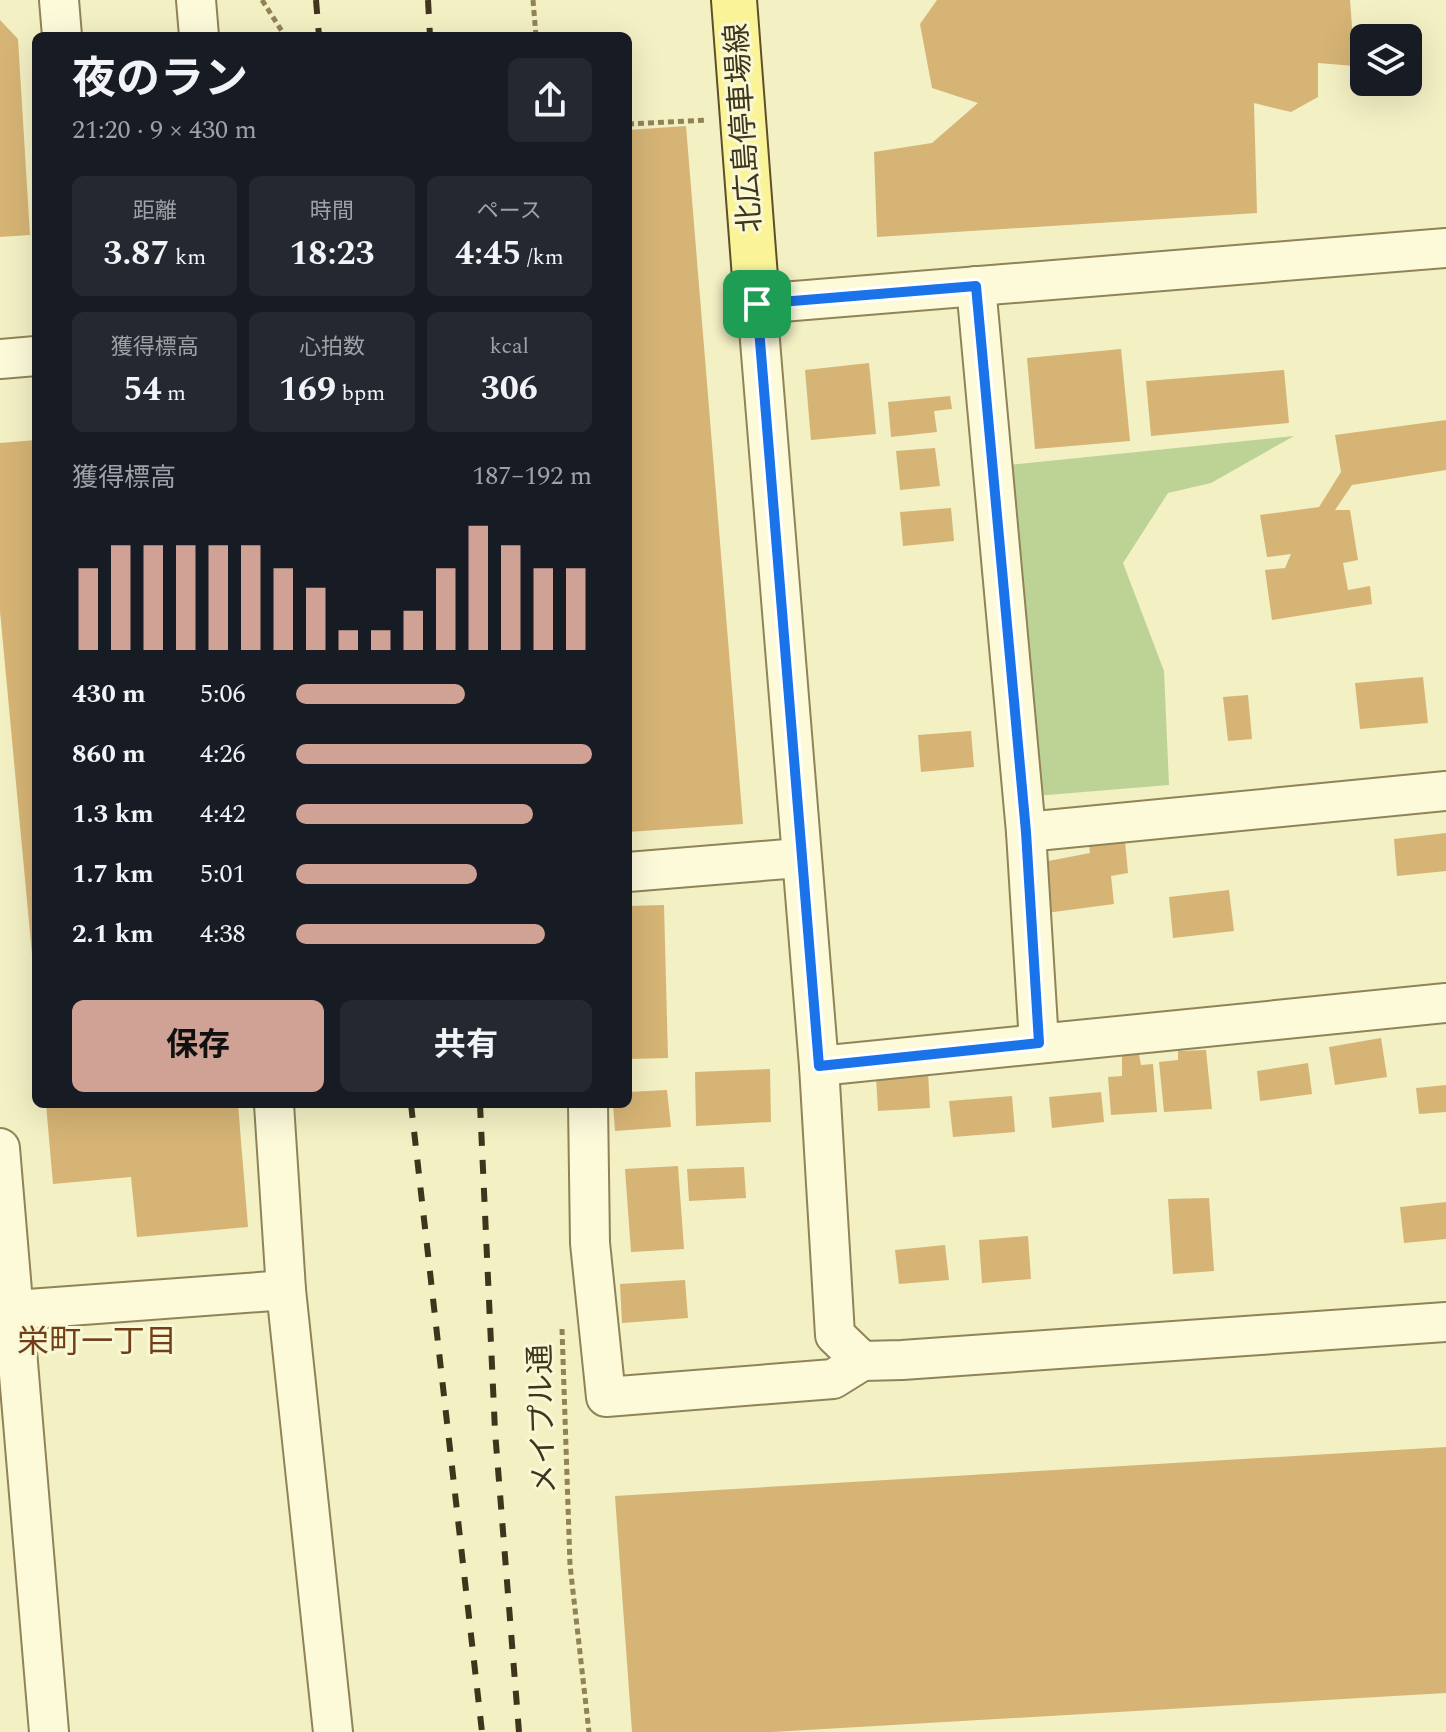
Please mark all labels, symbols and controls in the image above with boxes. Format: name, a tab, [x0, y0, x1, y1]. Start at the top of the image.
street label: 北広島停車場線	[714, 22, 774, 234]
map controls	[1350, 24, 1422, 96]
button: layers	[1350, 24, 1422, 96]
text: 夜のラン	[72, 46, 248, 113]
button: share	[508, 58, 592, 142]
text: 21:20 · 9 × 430 m	[72, 110, 257, 150]
text: 距離	[133, 195, 177, 228]
text: 時間	[310, 195, 354, 228]
text: ペース	[477, 195, 542, 228]
text: 3.87	[103, 228, 169, 280]
text: 18:23	[289, 228, 375, 280]
text: 4:45	[455, 228, 521, 280]
text: km	[169, 241, 206, 274]
text: /km	[521, 241, 564, 274]
pin	[723, 270, 791, 338]
icon: arrive	[735, 282, 779, 326]
text: kcal	[490, 330, 529, 363]
text: 獲得標高	[111, 331, 199, 364]
text: 心拍数	[299, 331, 365, 364]
text: 306	[481, 363, 538, 415]
text: 54	[123, 364, 162, 416]
text: 169	[279, 364, 336, 416]
text: m	[162, 377, 186, 410]
text: bpm	[336, 377, 385, 410]
text: 187–192 m	[472, 456, 592, 496]
text: 獲得標高	[72, 458, 176, 498]
text: 430 m	[72, 674, 146, 714]
text: 5:06	[200, 674, 246, 714]
text: 860 m	[72, 734, 146, 774]
text: 4:26	[200, 734, 246, 774]
text: 1.3 km	[72, 794, 154, 834]
text: 4:42	[200, 794, 246, 834]
text: 1.7 km	[72, 854, 154, 894]
text: 5:01	[200, 854, 246, 894]
text: 2.1 km	[72, 914, 154, 954]
text: 4:38	[200, 914, 246, 954]
button: 保存	[72, 1000, 324, 1092]
button: 共有	[340, 1000, 592, 1092]
district label: 栄町一丁目	[17, 1318, 177, 1367]
street label: メイプル通	[517, 1343, 569, 1495]

